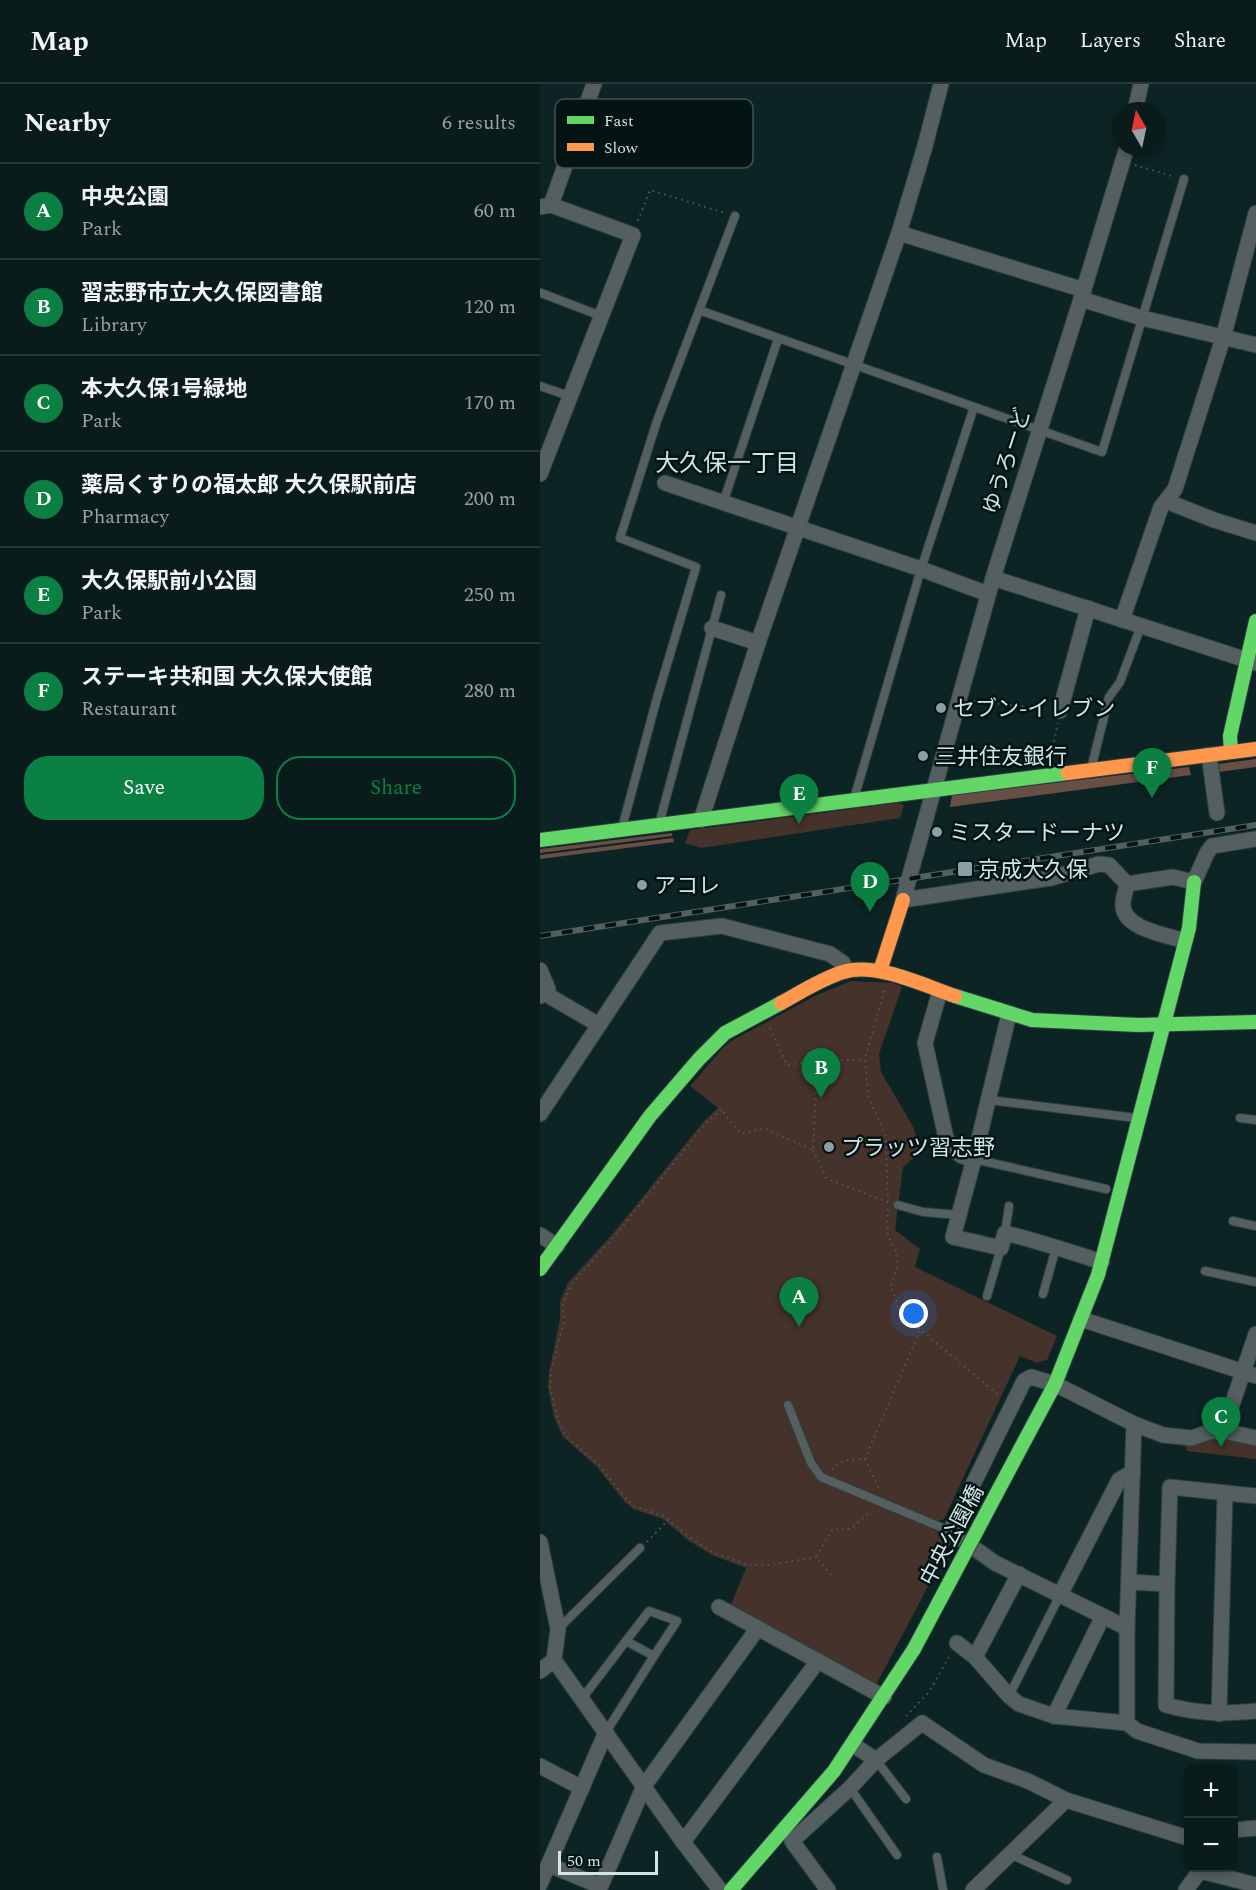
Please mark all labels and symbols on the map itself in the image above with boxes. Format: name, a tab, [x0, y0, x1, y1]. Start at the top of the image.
legend	[555, 99, 753, 168]
north arrow	[1112, 102, 1166, 156]
text: Fast	[604, 109, 634, 133]
text: Slow	[604, 136, 639, 160]
street label: ゆうろーど	[975, 404, 1040, 519]
district label: 大久保一丁目	[655, 446, 799, 482]
place label: セブン-イレブン	[953, 693, 1115, 726]
marker: セブン-イレブン	[934, 701, 948, 715]
place label: 三井住友銀行	[935, 741, 1067, 774]
pin: F	[1132, 748, 1172, 798]
marker: 三井住友銀行	[916, 749, 930, 763]
pin: E	[780, 774, 818, 824]
place label: ミスタードーナツ	[949, 817, 1125, 850]
marker: ミスタードーナツ	[930, 825, 944, 839]
place label: 京成大久保	[978, 854, 1088, 887]
marker: 京成大久保	[956, 860, 974, 878]
pin: D	[850, 862, 890, 912]
place label: アコレ	[654, 870, 720, 903]
marker: アコレ	[635, 878, 649, 892]
pin: B	[802, 1048, 840, 1098]
place label: プラッツ習志野	[841, 1132, 995, 1165]
marker: プラッツ習志野	[822, 1140, 836, 1154]
pin: A	[780, 1278, 818, 1327]
your location	[899, 1299, 928, 1328]
pin: C	[1202, 1398, 1240, 1447]
street label: 中央公園橋	[912, 1479, 993, 1592]
scale bar	[558, 1848, 658, 1876]

